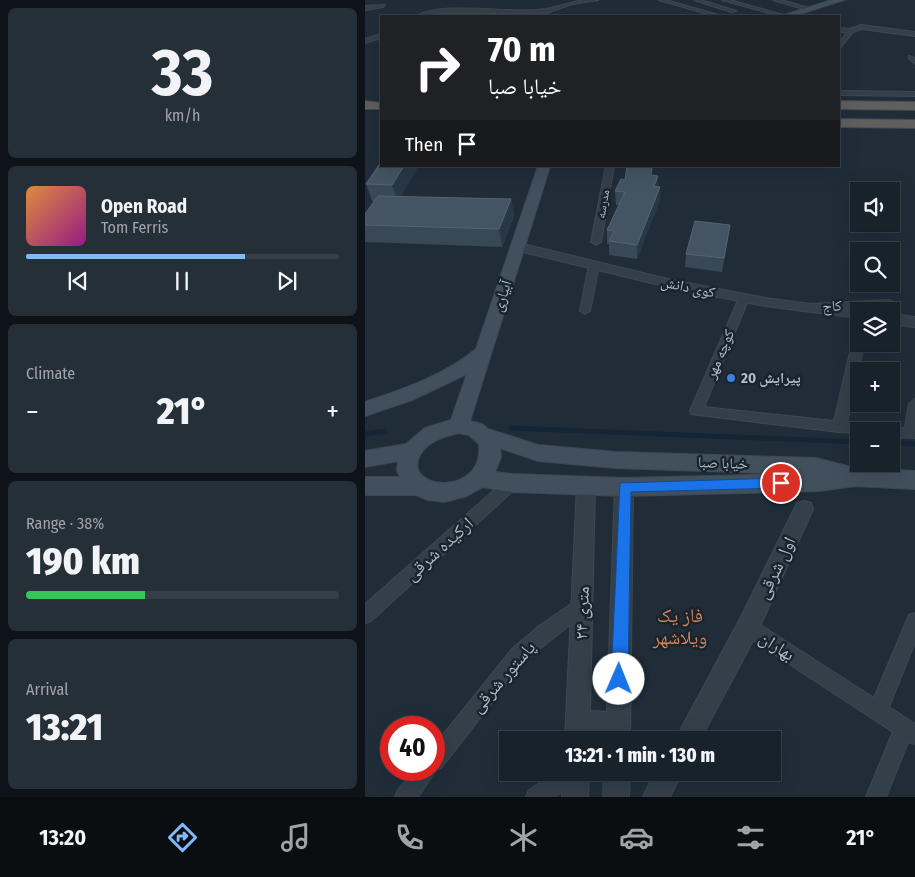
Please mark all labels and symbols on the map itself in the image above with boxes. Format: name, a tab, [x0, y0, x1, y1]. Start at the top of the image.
street label: مدرسه	[594, 188, 612, 220]
street label: کوی دانش	[659, 272, 717, 303]
street label: آبیاری	[489, 277, 517, 314]
street label: کاج	[822, 297, 842, 316]
street label: کوچه مهر	[701, 327, 738, 382]
place label: پیرایش 20	[740, 369, 801, 387]
marker: پیرایش 20	[725, 372, 737, 384]
street label: خیابا صبا	[698, 453, 749, 473]
pin	[760, 462, 802, 504]
street label: ارکیده شرقی	[400, 513, 478, 585]
street label: اول شرقی	[751, 533, 801, 603]
street label: ۲۴ متری	[570, 586, 594, 640]
district label: فاز یک ویلاشهر	[652, 604, 707, 649]
street label: بهاران	[755, 626, 799, 666]
street label: پاستور شرقی	[466, 637, 540, 717]
position arrow	[592, 652, 644, 704]
speed limit sign: 40	[380, 716, 445, 781]

